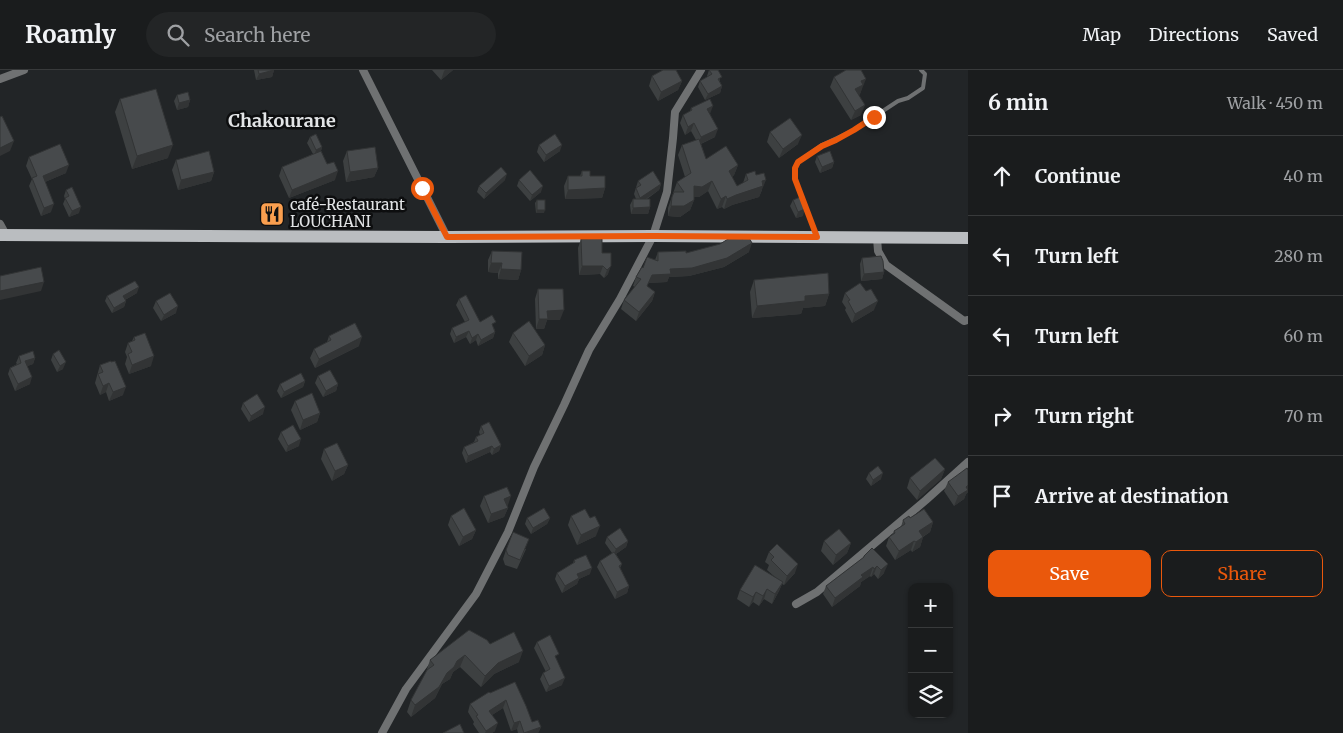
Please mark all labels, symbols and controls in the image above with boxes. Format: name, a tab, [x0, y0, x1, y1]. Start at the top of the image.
search box	[146, 12, 496, 57]
text: Roamly	[25, 19, 116, 50]
icon: search	[164, 21, 192, 49]
text: Search here	[204, 23, 310, 47]
text: Map	[1083, 23, 1121, 46]
text: Directions	[1149, 23, 1239, 46]
text: Saved	[1267, 23, 1318, 46]
text: 6 min	[988, 89, 1048, 116]
text: Walk · 450 m	[1227, 93, 1323, 113]
route end	[863, 106, 886, 129]
district label: Chakourane	[228, 109, 336, 132]
icon: ahead	[988, 162, 1016, 190]
text: Continue	[1035, 164, 1121, 188]
text: 40 m	[1283, 166, 1323, 186]
route start	[411, 177, 434, 200]
place label: café-Restaurant LOUCHANI	[290, 195, 405, 231]
restaurant icon: café-Restaurant LOUCHANI	[259, 201, 285, 227]
icon: left	[988, 242, 1016, 270]
text: Turn left	[1035, 244, 1119, 268]
text: 280 m	[1274, 246, 1323, 266]
icon: left	[988, 322, 1016, 350]
text: Turn left	[1035, 324, 1119, 348]
text: 60 m	[1283, 326, 1323, 346]
icon: right	[988, 402, 1016, 430]
text: Turn right	[1035, 404, 1134, 428]
text: 70 m	[1284, 406, 1323, 426]
icon: arrive	[988, 482, 1016, 510]
text: Arrive at destination	[1035, 484, 1229, 508]
button: Save	[988, 550, 1151, 597]
button: Share	[1161, 550, 1323, 597]
map controls	[908, 583, 953, 718]
button: +	[908, 583, 953, 628]
button: −	[908, 628, 953, 673]
button: layers	[908, 673, 953, 718]

